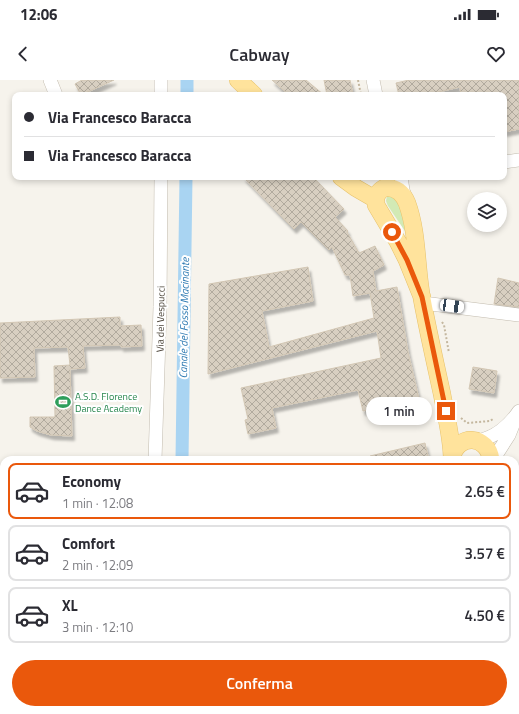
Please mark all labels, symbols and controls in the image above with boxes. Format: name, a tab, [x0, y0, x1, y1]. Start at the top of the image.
text: 12:06	[20, 3, 57, 26]
text: Cabway	[229, 41, 290, 68]
icon: back	[12, 43, 34, 65]
icon: heart	[485, 43, 507, 65]
text: Via Francesco Baracca	[48, 106, 191, 129]
text: Via Francesco Baracca	[48, 144, 191, 167]
map controls	[467, 192, 507, 232]
button: layers	[467, 192, 507, 232]
route start	[383, 223, 401, 241]
water label: Canale del Fosso Macinante	[175, 257, 193, 379]
street label: Via dei Vespucci	[152, 286, 169, 352]
car	[439, 298, 465, 314]
place label: A.S.D. Florence Dance Academy	[75, 389, 142, 416]
sports icon: A.S.D. Florence Dance Academy	[54, 393, 72, 411]
callout: 1 min	[366, 397, 432, 425]
text: 1 min	[383, 401, 415, 421]
route end	[437, 402, 455, 420]
text: Economy	[62, 470, 121, 493]
icon: car	[14, 473, 50, 509]
text: 2.65 €	[465, 480, 505, 503]
text: 1 min · 12:08	[62, 493, 133, 513]
text: Comfort	[62, 532, 115, 555]
icon: car	[14, 535, 50, 571]
text: 3.57 €	[465, 542, 505, 565]
text: 2 min · 12:09	[62, 555, 133, 575]
text: XL	[62, 594, 78, 617]
icon: car	[14, 597, 50, 633]
text: 4.50 €	[465, 604, 505, 627]
text: 3 min · 12:10	[62, 617, 133, 637]
button: Conferma	[12, 660, 507, 706]

